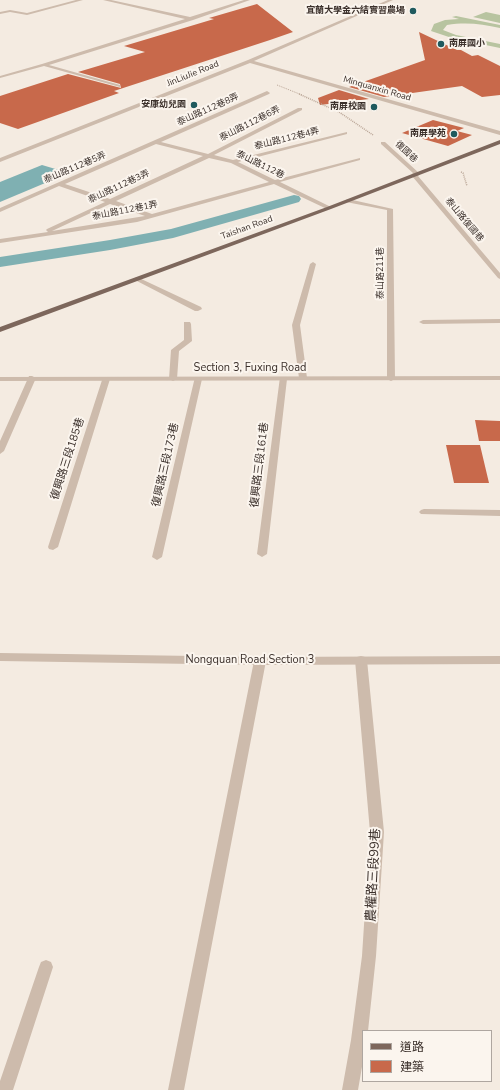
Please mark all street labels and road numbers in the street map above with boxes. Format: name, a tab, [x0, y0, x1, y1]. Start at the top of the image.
street label: JinLiuJie Road	[165, 59, 221, 89]
street label: Minquanxin Road	[342, 74, 412, 104]
street label: 泰山路112巷8弄	[175, 92, 241, 128]
street label: 泰山路112巷6弄	[218, 104, 282, 144]
street label: 泰山路112巷4弄	[253, 126, 321, 152]
street label: 復國巷	[392, 139, 420, 165]
street label: 泰山路112巷	[234, 149, 286, 181]
street label: 泰山路112巷5弄	[42, 150, 108, 186]
street label: 泰山路112巷3弄	[87, 168, 151, 206]
street label: 泰山路復國巷	[443, 196, 485, 244]
street label: 泰山路112巷1弄	[91, 199, 159, 223]
street label: Taishan Road	[220, 214, 274, 242]
street label: 泰山路211巷	[376, 247, 386, 299]
street label: Section 3, Fuxing Road	[194, 361, 306, 375]
street label: 復興路三段185巷	[48, 416, 88, 502]
street label: 復興路三段173巷	[150, 422, 182, 508]
street label: 復興路三段161巷	[248, 422, 272, 508]
street label: Nongquan Road Section 3	[186, 653, 314, 667]
street label: 農權路三段99巷	[364, 828, 384, 922]

